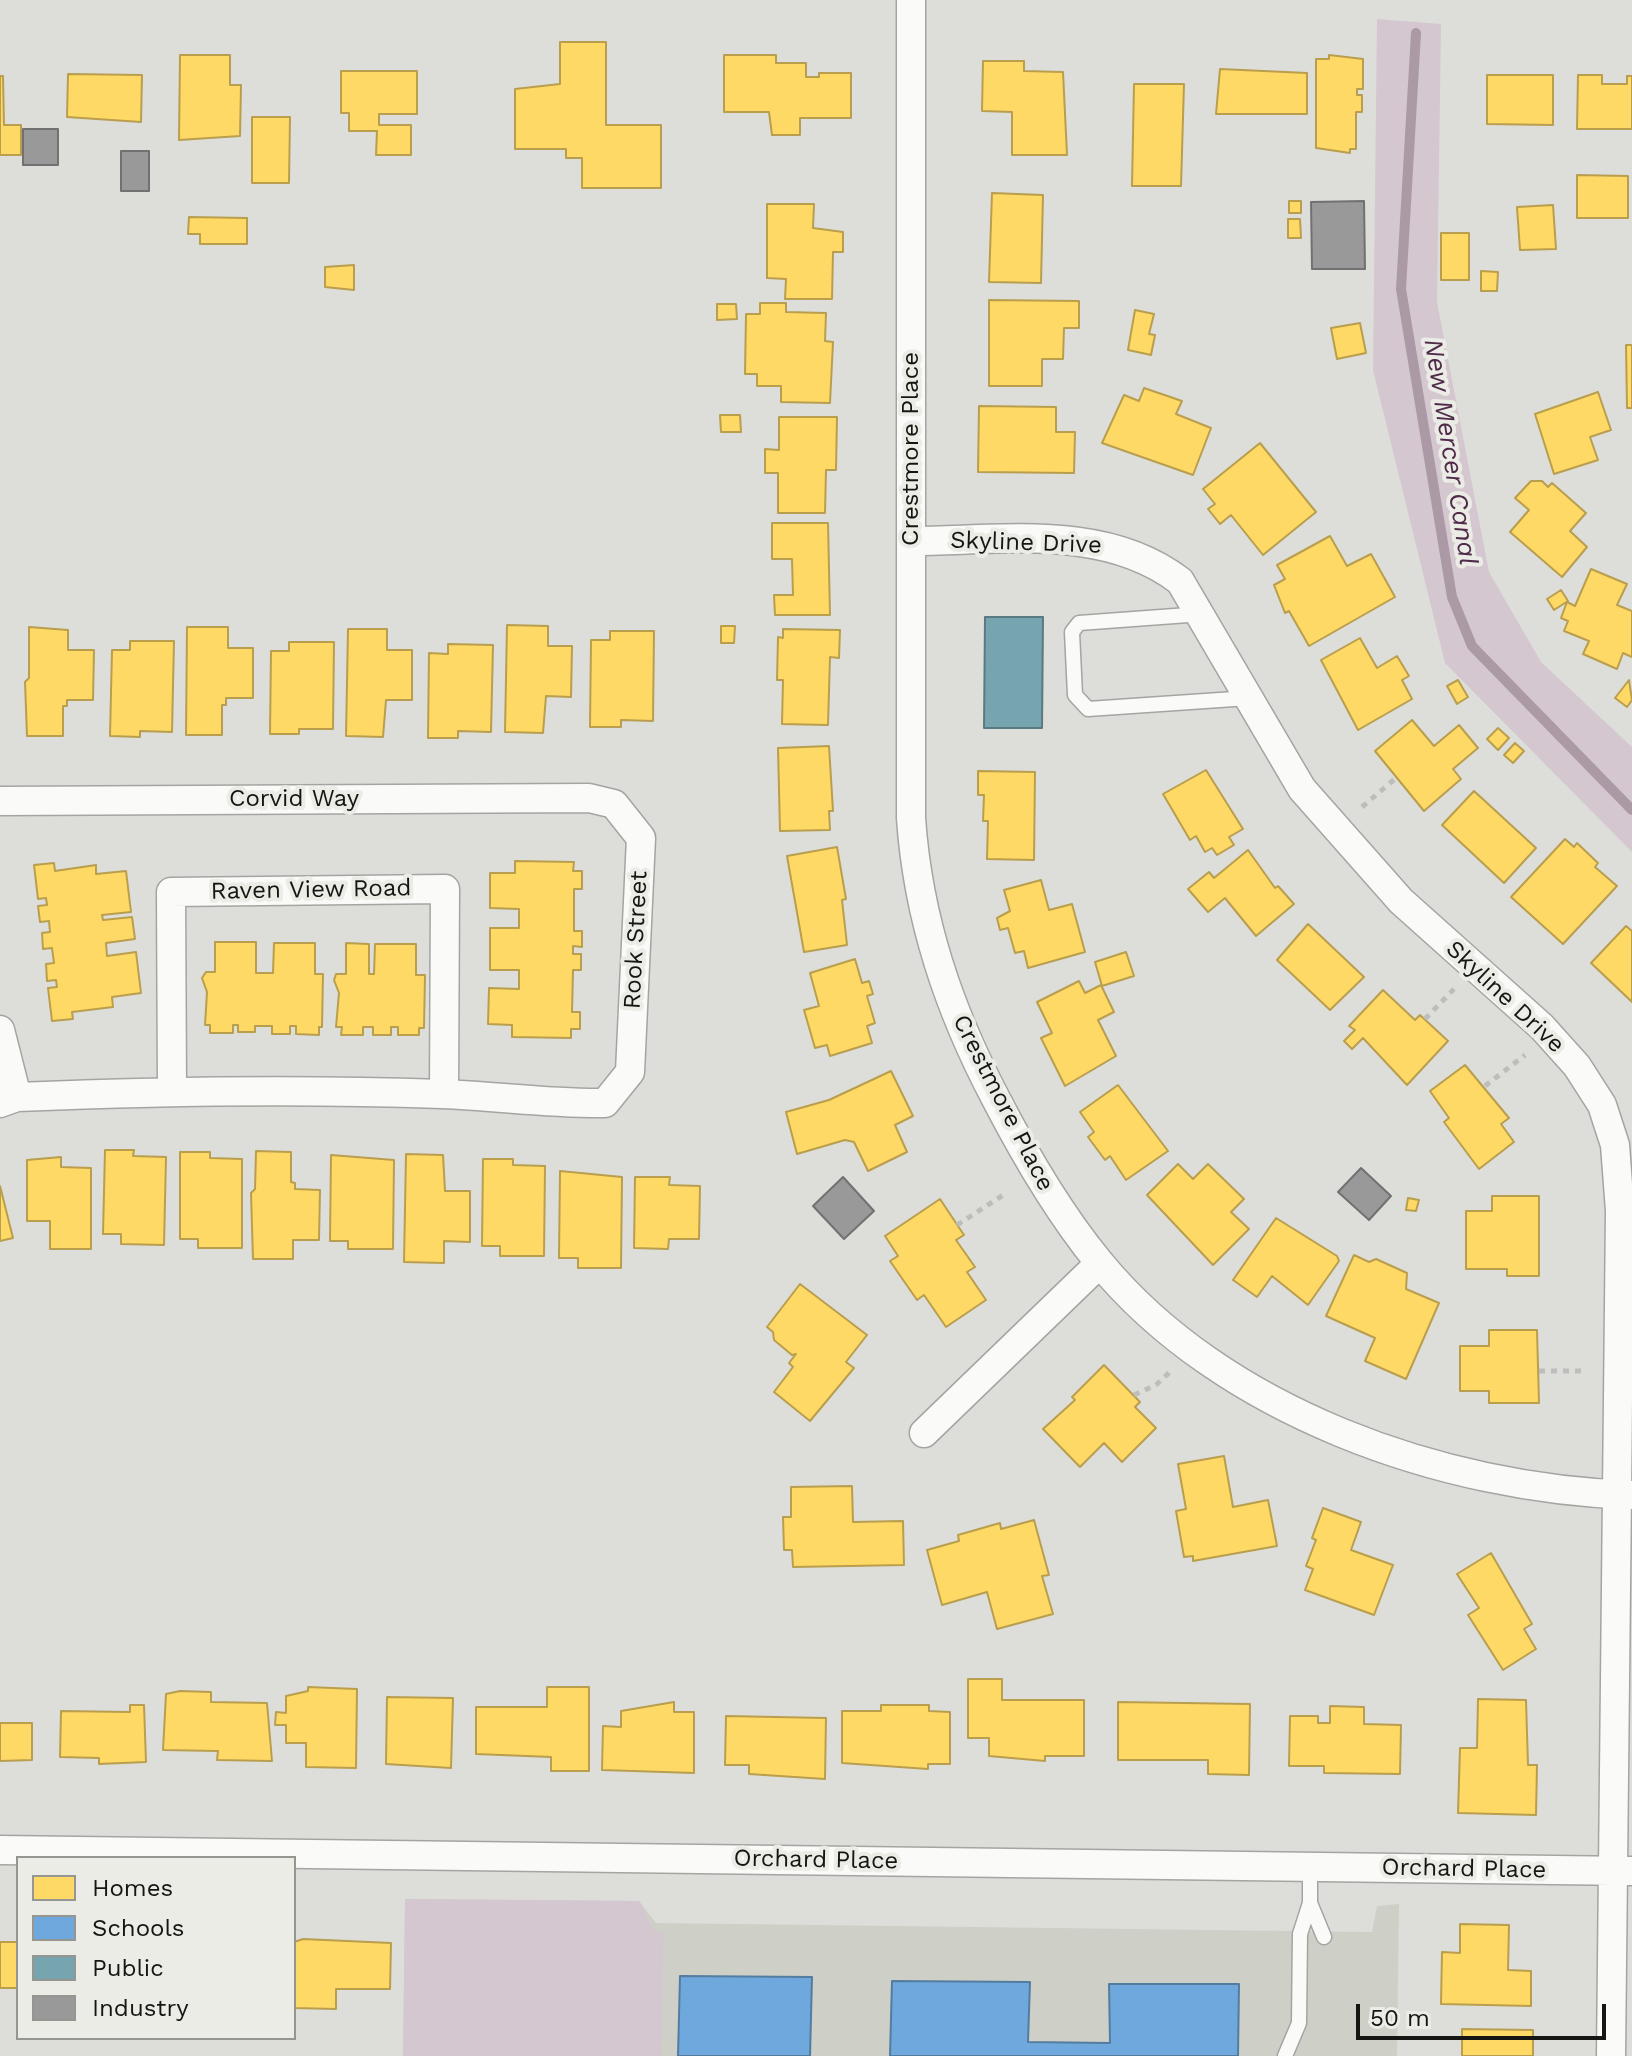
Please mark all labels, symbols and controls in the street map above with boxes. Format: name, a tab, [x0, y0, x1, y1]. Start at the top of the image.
water label: New Mercer Canal	[1417, 337, 1483, 567]
street label: Crestmore Place	[897, 352, 925, 546]
street label: Skyline Drive	[950, 526, 1102, 560]
street label: Corvid Way	[229, 785, 359, 813]
street label: Rook Street	[618, 870, 654, 1010]
street label: Raven View Road	[210, 874, 412, 906]
street label: Skyline Drive	[1440, 935, 1570, 1059]
street label: Crestmore Place	[946, 1010, 1060, 1196]
street label: Orchard Place	[733, 1844, 899, 1876]
street label: Orchard Place	[1381, 1853, 1547, 1885]
legend	[16, 1856, 296, 2040]
text: Homes	[92, 1874, 173, 1902]
text: Schools	[92, 1914, 184, 1942]
text: Public	[92, 1954, 164, 1982]
scale bar	[1360, 1988, 1610, 2038]
text: Industry	[92, 1994, 189, 2022]
text: 50 m	[1370, 2004, 1430, 2032]

